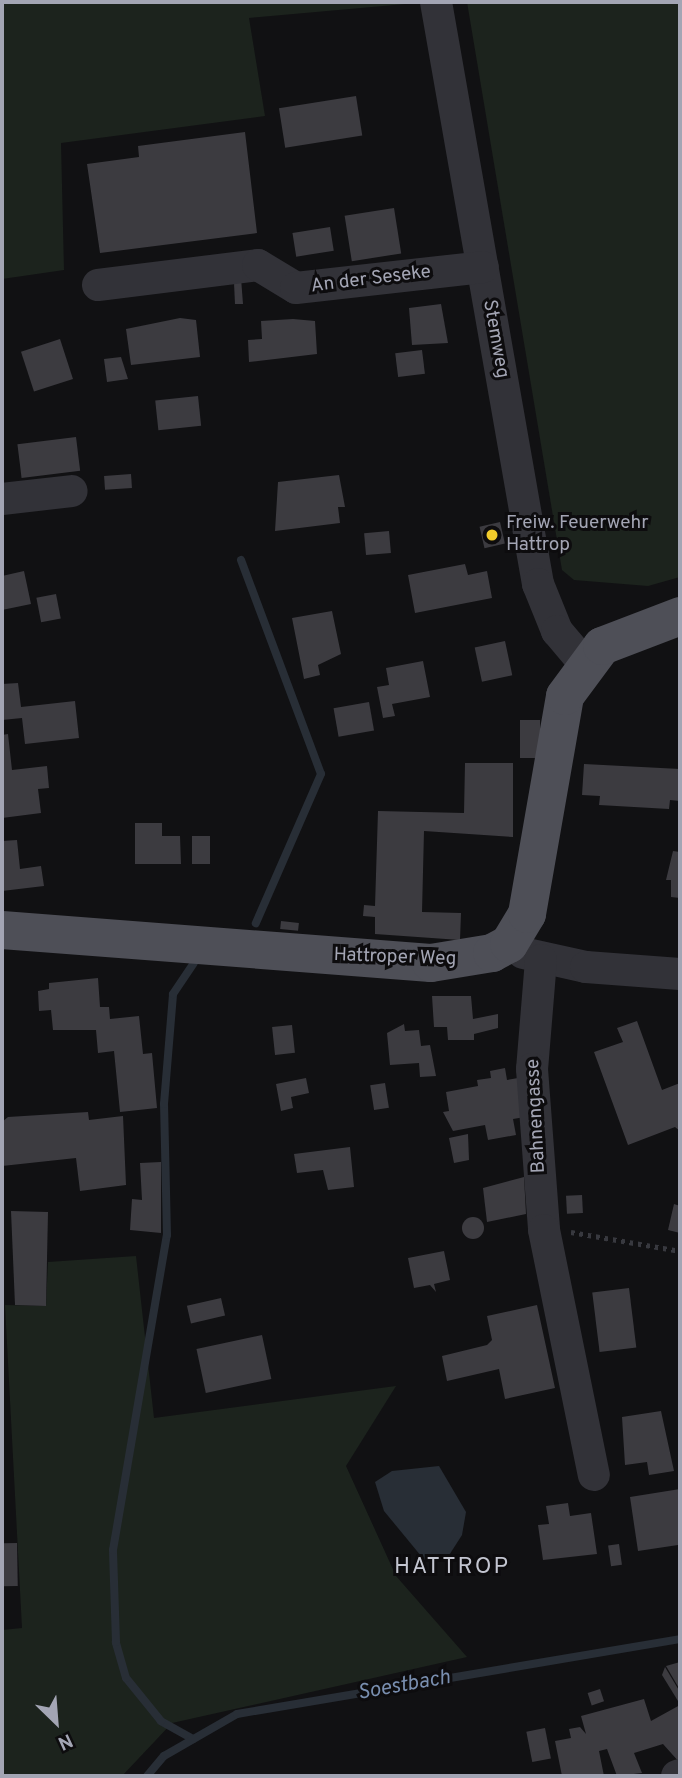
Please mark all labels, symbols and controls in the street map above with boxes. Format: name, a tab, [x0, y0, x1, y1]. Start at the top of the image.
street label: An der Seseke	[310, 261, 432, 299]
street label: Stemweg	[477, 298, 513, 380]
place label: Freiw. Feuerwehr Hattrop	[506, 513, 649, 557]
marker: Freiw. Feuerwehr Hattrop	[484, 527, 500, 543]
street label: Hattroper Weg	[333, 944, 457, 972]
street label: Bahnengasse	[523, 1058, 551, 1174]
district label: HATTROP	[395, 1554, 509, 1582]
water label: Soestbach	[356, 1665, 452, 1707]
north arrow	[21, 1687, 91, 1757]
text: N	[54, 1727, 76, 1755]

